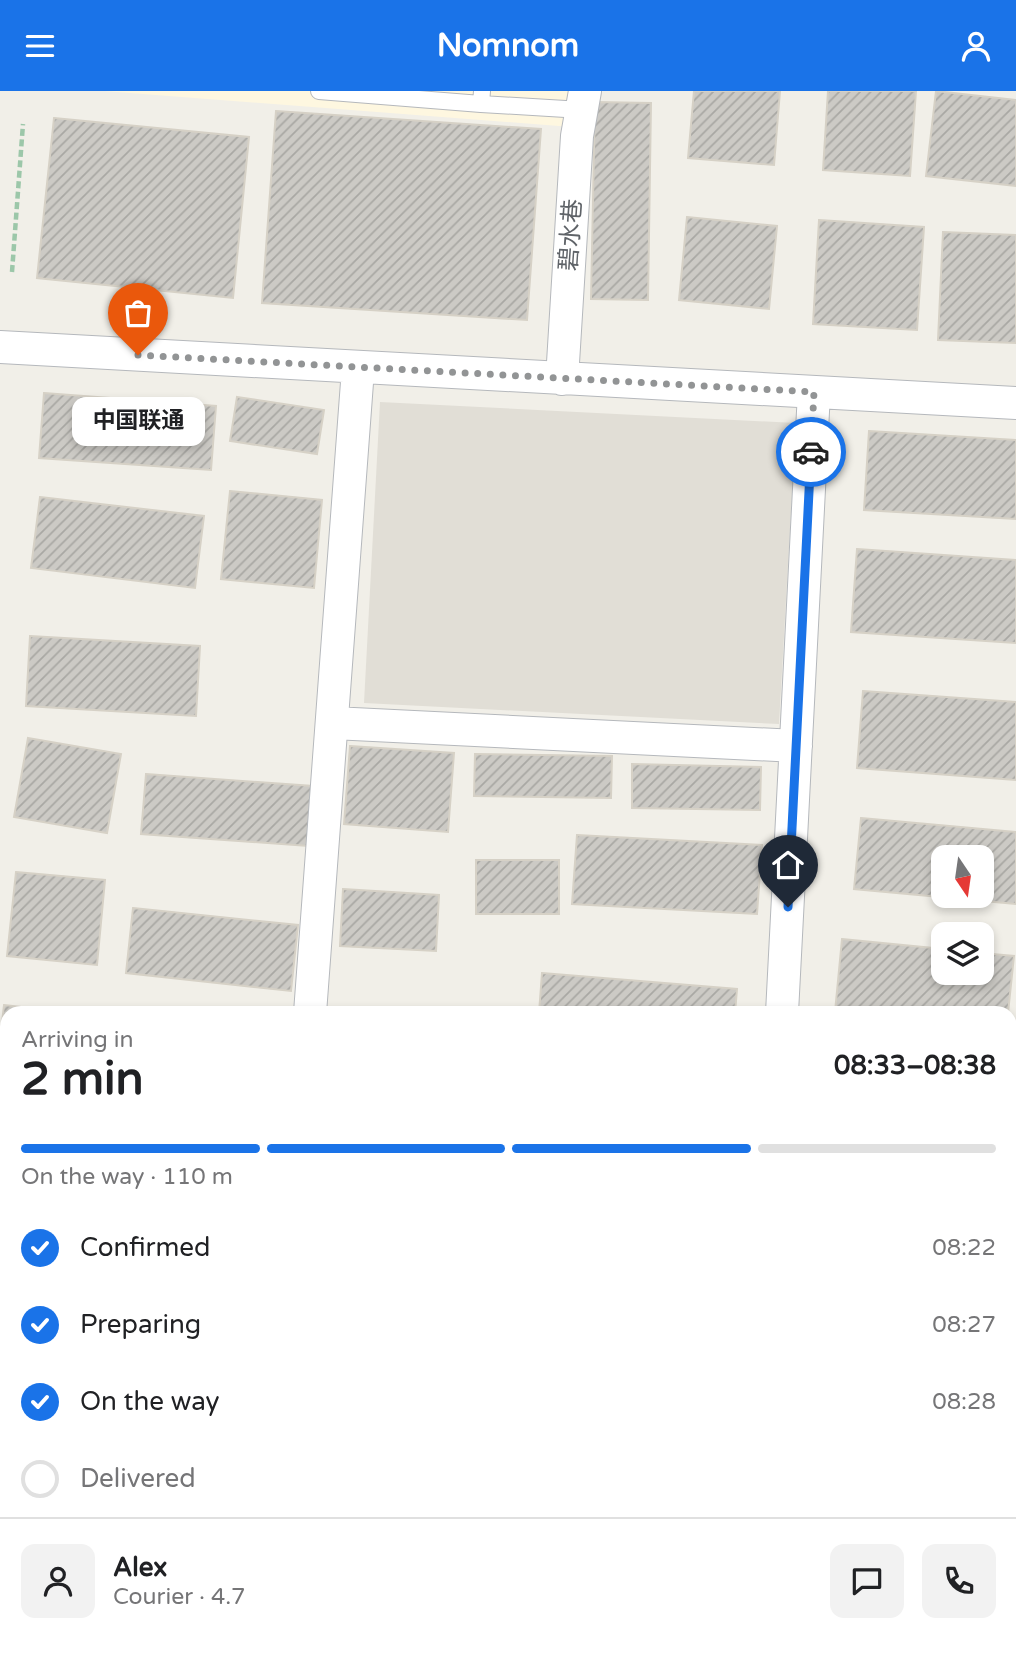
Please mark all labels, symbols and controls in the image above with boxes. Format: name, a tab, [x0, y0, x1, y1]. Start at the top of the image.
icon: menu	[21, 27, 59, 65]
text: Nomnom	[437, 27, 579, 65]
icon: person	[957, 27, 995, 65]
street label: 碧水巷	[554, 198, 588, 272]
pin	[108, 283, 168, 355]
icon: bag	[119, 294, 157, 332]
callout: 中国联通	[72, 397, 204, 446]
text: 中国联通	[93, 407, 185, 435]
courier	[776, 417, 846, 487]
icon: car	[792, 433, 830, 471]
pin	[758, 835, 818, 907]
north arrow	[931, 845, 994, 908]
map controls	[931, 845, 994, 985]
icon: home	[769, 846, 807, 884]
button: layers	[931, 922, 994, 985]
text: Arriving in	[21, 1026, 134, 1054]
text: 08:33–08:38	[834, 1050, 996, 1081]
text: 2 min	[21, 1052, 144, 1107]
text: On the way · 110 m	[21, 1163, 233, 1191]
icon: check	[21, 1229, 59, 1267]
text: Confirmed	[80, 1232, 210, 1263]
text: 08:22	[932, 1234, 996, 1262]
icon: check	[21, 1306, 59, 1344]
text: Preparing	[80, 1309, 201, 1340]
text: 08:27	[932, 1311, 996, 1339]
icon: check	[21, 1383, 59, 1421]
text: On the way	[80, 1386, 220, 1417]
text: 08:28	[932, 1388, 996, 1416]
text: Delivered	[80, 1463, 196, 1494]
button: person	[21, 1544, 95, 1618]
button: chat	[830, 1544, 904, 1618]
button: phone	[922, 1544, 996, 1618]
text: Alex	[113, 1552, 167, 1583]
text: Courier · 4.7	[113, 1583, 246, 1611]

